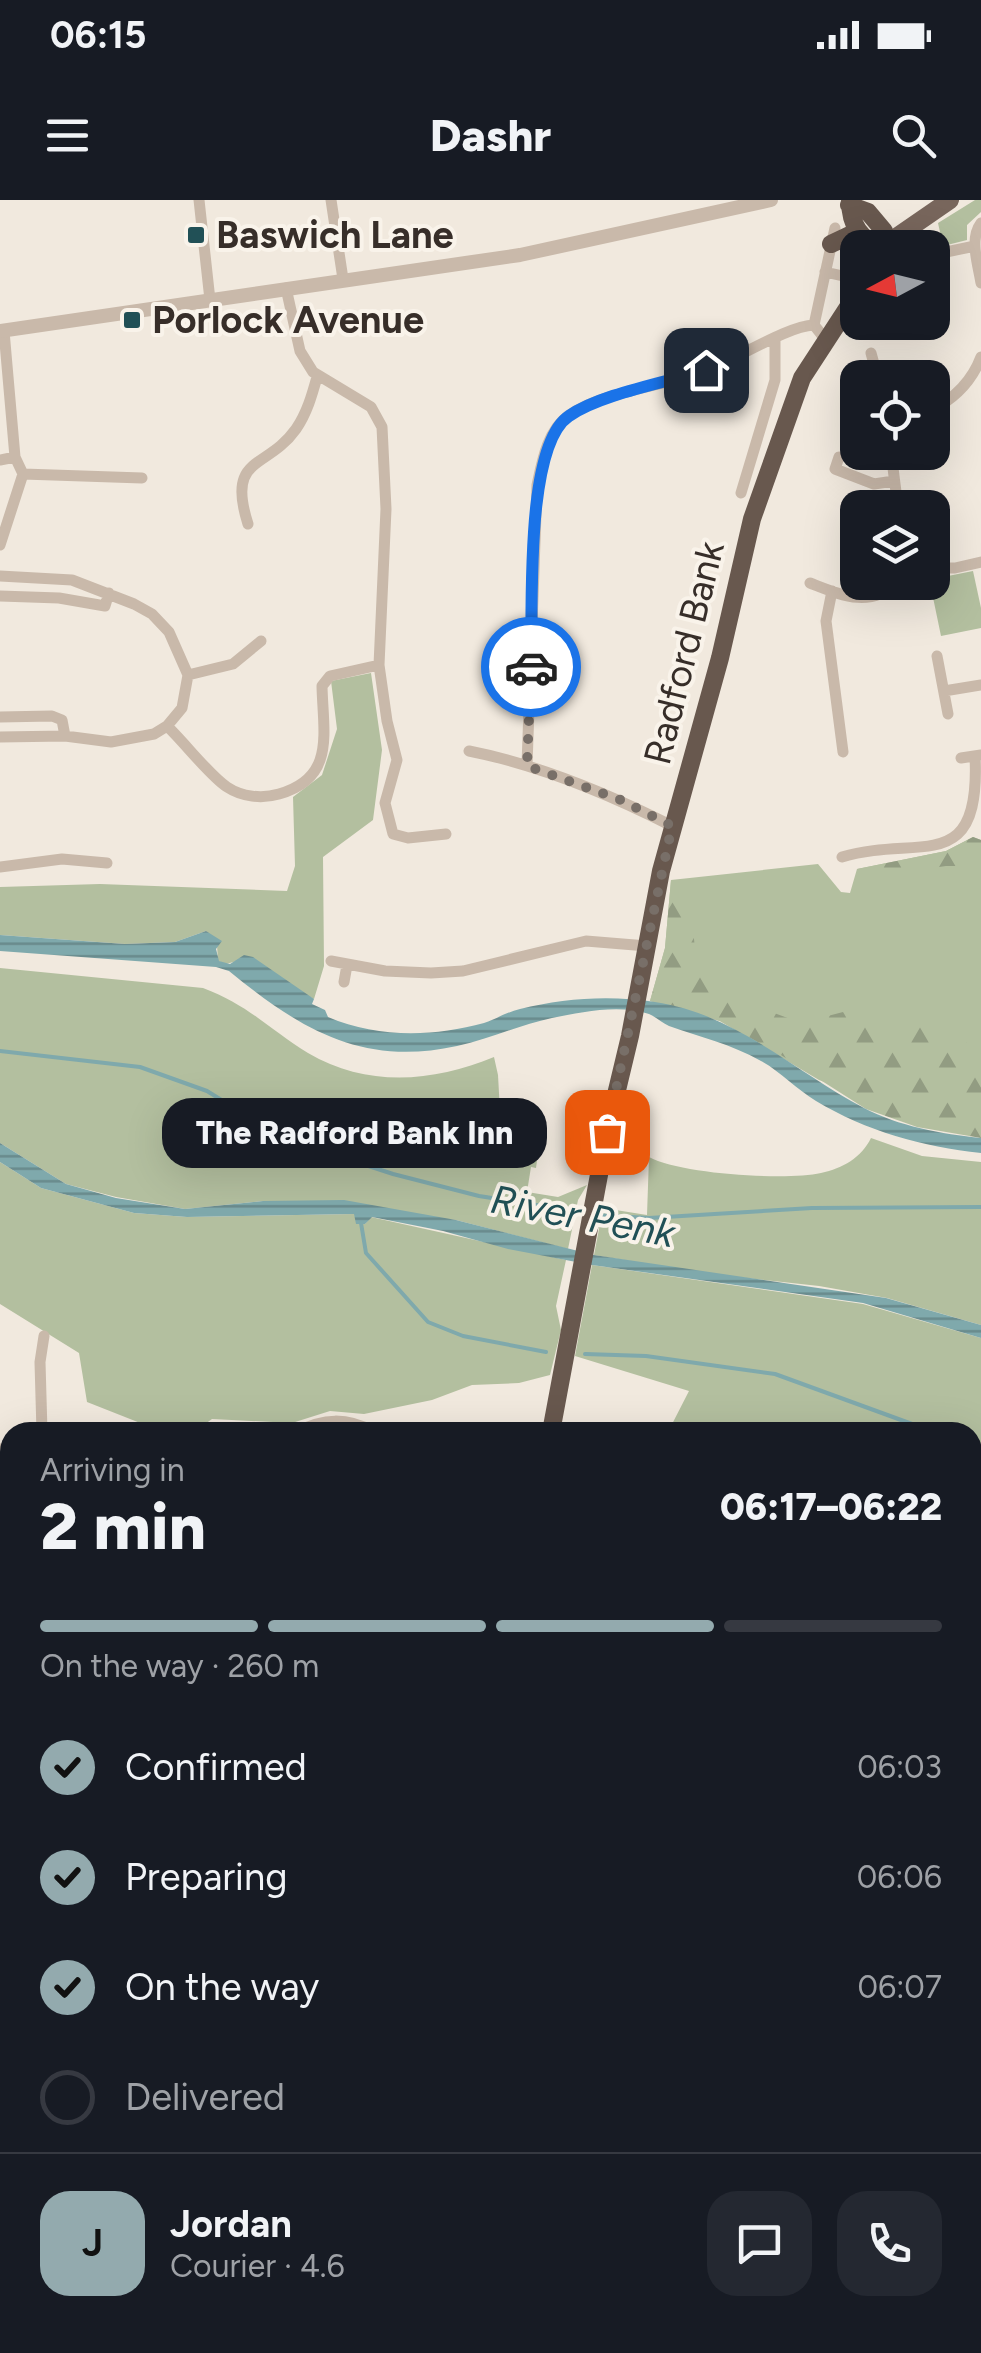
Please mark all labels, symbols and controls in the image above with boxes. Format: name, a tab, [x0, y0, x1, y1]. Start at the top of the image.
text: 06:15	[50, 12, 146, 58]
icon: menu	[40, 108, 95, 163]
text: Dashr	[430, 108, 551, 162]
icon: search	[886, 108, 941, 163]
place label: Baswich Lane	[216, 212, 454, 258]
marker: Baswich Lane	[185, 224, 207, 246]
north arrow	[840, 230, 950, 340]
map controls	[840, 230, 950, 600]
place label: Porlock Avenue	[152, 297, 424, 343]
marker: Porlock Avenue	[121, 309, 143, 331]
pin	[664, 328, 749, 413]
icon: home	[679, 343, 734, 398]
button: locate	[840, 360, 950, 470]
button: layers	[840, 490, 950, 600]
street label: Radford Bank	[634, 536, 734, 769]
courier	[481, 617, 581, 717]
icon: car	[504, 640, 559, 695]
pin	[565, 1090, 650, 1175]
callout: The Radford Bank Inn	[162, 1097, 547, 1167]
icon: bag	[580, 1105, 635, 1160]
text: The Radford Bank Inn	[196, 1114, 513, 1152]
water label: River Penk	[487, 1175, 681, 1258]
text: Arriving in	[40, 1451, 185, 1489]
text: 06:17–06:22	[720, 1484, 942, 1530]
text: 2 min	[40, 1487, 206, 1565]
text: On the way · 260 m	[40, 1647, 319, 1685]
icon: check	[40, 1740, 95, 1795]
text: Confirmed	[125, 1744, 307, 1790]
text: 06:03	[857, 1748, 942, 1786]
icon: check	[40, 1850, 95, 1905]
text: Preparing	[125, 1854, 287, 1900]
text: 06:06	[857, 1858, 942, 1896]
icon: check	[40, 1960, 95, 2015]
text: On the way	[125, 1964, 319, 2010]
text: 06:07	[858, 1968, 942, 2006]
text: Delivered	[125, 2074, 285, 2120]
button: chat	[707, 2191, 812, 2296]
button: phone	[837, 2191, 942, 2296]
text: Jordan	[170, 2201, 292, 2247]
text: J	[82, 2220, 103, 2266]
text: Courier · 4.6	[170, 2247, 345, 2285]

